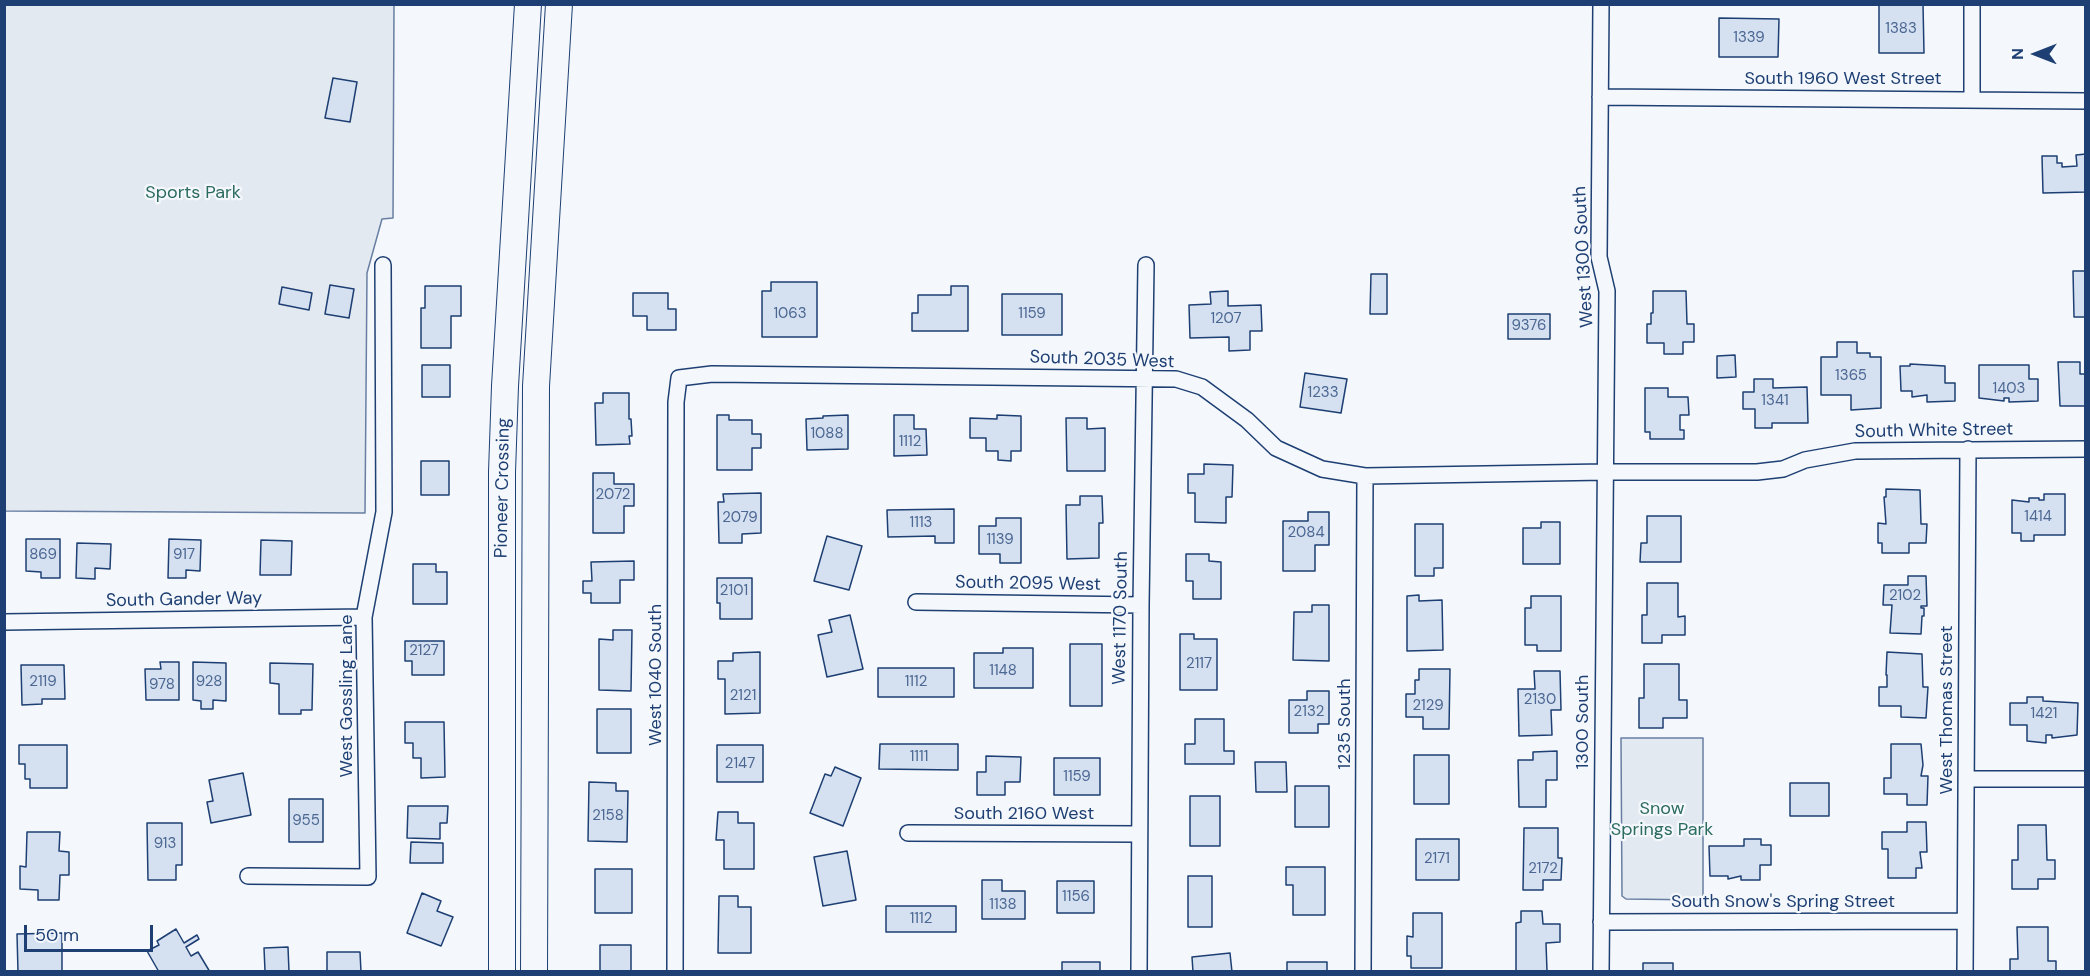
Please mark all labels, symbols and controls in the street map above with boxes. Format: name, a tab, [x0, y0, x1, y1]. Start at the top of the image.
house number: 1383	[1885, 20, 1917, 38]
north arrow	[2006, 24, 2066, 84]
house number: 1339	[1733, 29, 1765, 47]
text: N	[2007, 48, 2028, 60]
street label: South 1960 West Street	[1744, 68, 1942, 90]
park label: Sports Park	[145, 182, 241, 204]
street label: West 1300 South	[1570, 186, 1598, 328]
house number: 1063	[773, 305, 807, 323]
house number: 1159	[1018, 305, 1046, 323]
house number: 1207	[1210, 310, 1242, 328]
house number: 9376	[1512, 317, 1546, 335]
street label: South 2035 West	[1029, 347, 1175, 373]
house number: 1365	[1835, 367, 1867, 385]
house number: 1403	[1993, 380, 2025, 398]
house number: 1233	[1307, 384, 1339, 402]
house number: 1341	[1761, 392, 1789, 410]
street label: Pioneer Crossing	[491, 418, 515, 558]
street label: South White Street	[1855, 419, 2013, 443]
house number: 1088	[810, 425, 844, 443]
house number: 1112	[899, 433, 921, 451]
house number: 2072	[596, 486, 630, 504]
house number: 1414	[2024, 508, 2052, 526]
house number: 2079	[722, 509, 758, 527]
house number: 1113	[910, 514, 932, 532]
house number: 2084	[1288, 524, 1324, 542]
house number: 1139	[986, 531, 1014, 549]
house number: 869	[29, 546, 57, 564]
house number: 917	[173, 546, 195, 564]
street label: West 1170 South	[1109, 551, 1133, 685]
street label: South 2095 West	[955, 572, 1101, 596]
house number: 2101	[720, 582, 748, 600]
house number: 2102	[1889, 587, 1921, 605]
street label: South Gander Way	[106, 588, 262, 612]
street label: West 1040 South	[645, 604, 667, 746]
street label: West Gossling Lane	[336, 615, 358, 777]
street label: West Thomas Street	[1936, 625, 1958, 795]
house number: 2127	[409, 642, 439, 660]
house number: 2117	[1186, 655, 1212, 673]
house number: 1148	[989, 662, 1017, 680]
house number: 2119	[29, 673, 57, 691]
house number: 928	[196, 673, 222, 691]
house number: 1112	[905, 673, 927, 691]
street label: 1300 South	[1572, 675, 1594, 769]
house number: 978	[149, 676, 175, 694]
street label: 1235 South	[1334, 678, 1356, 770]
house number: 2121	[730, 687, 756, 705]
house number: 2130	[1524, 691, 1556, 709]
house number: 2129	[1412, 697, 1444, 715]
house number: 2132	[1294, 703, 1324, 721]
house number: 1421	[2030, 705, 2058, 723]
house number: 1111	[910, 748, 928, 766]
house number: 2147	[725, 755, 755, 773]
house number: 1159	[1063, 768, 1091, 786]
park label: Snow Springs Park	[1611, 798, 1713, 840]
street label: South 2160 West	[954, 803, 1094, 825]
house number: 2158	[592, 807, 624, 825]
house number: 955	[292, 812, 320, 830]
house number: 913	[154, 835, 176, 853]
house number: 2171	[1424, 850, 1450, 868]
house number: 2172	[1528, 860, 1558, 878]
house number: 1156	[1062, 888, 1090, 906]
street label: South Snow's Spring Street	[1671, 891, 1895, 913]
house number: 1138	[989, 896, 1017, 914]
house number: 1112	[910, 910, 932, 928]
scale bar	[27, 913, 156, 951]
text: 50 m	[35, 923, 79, 947]

